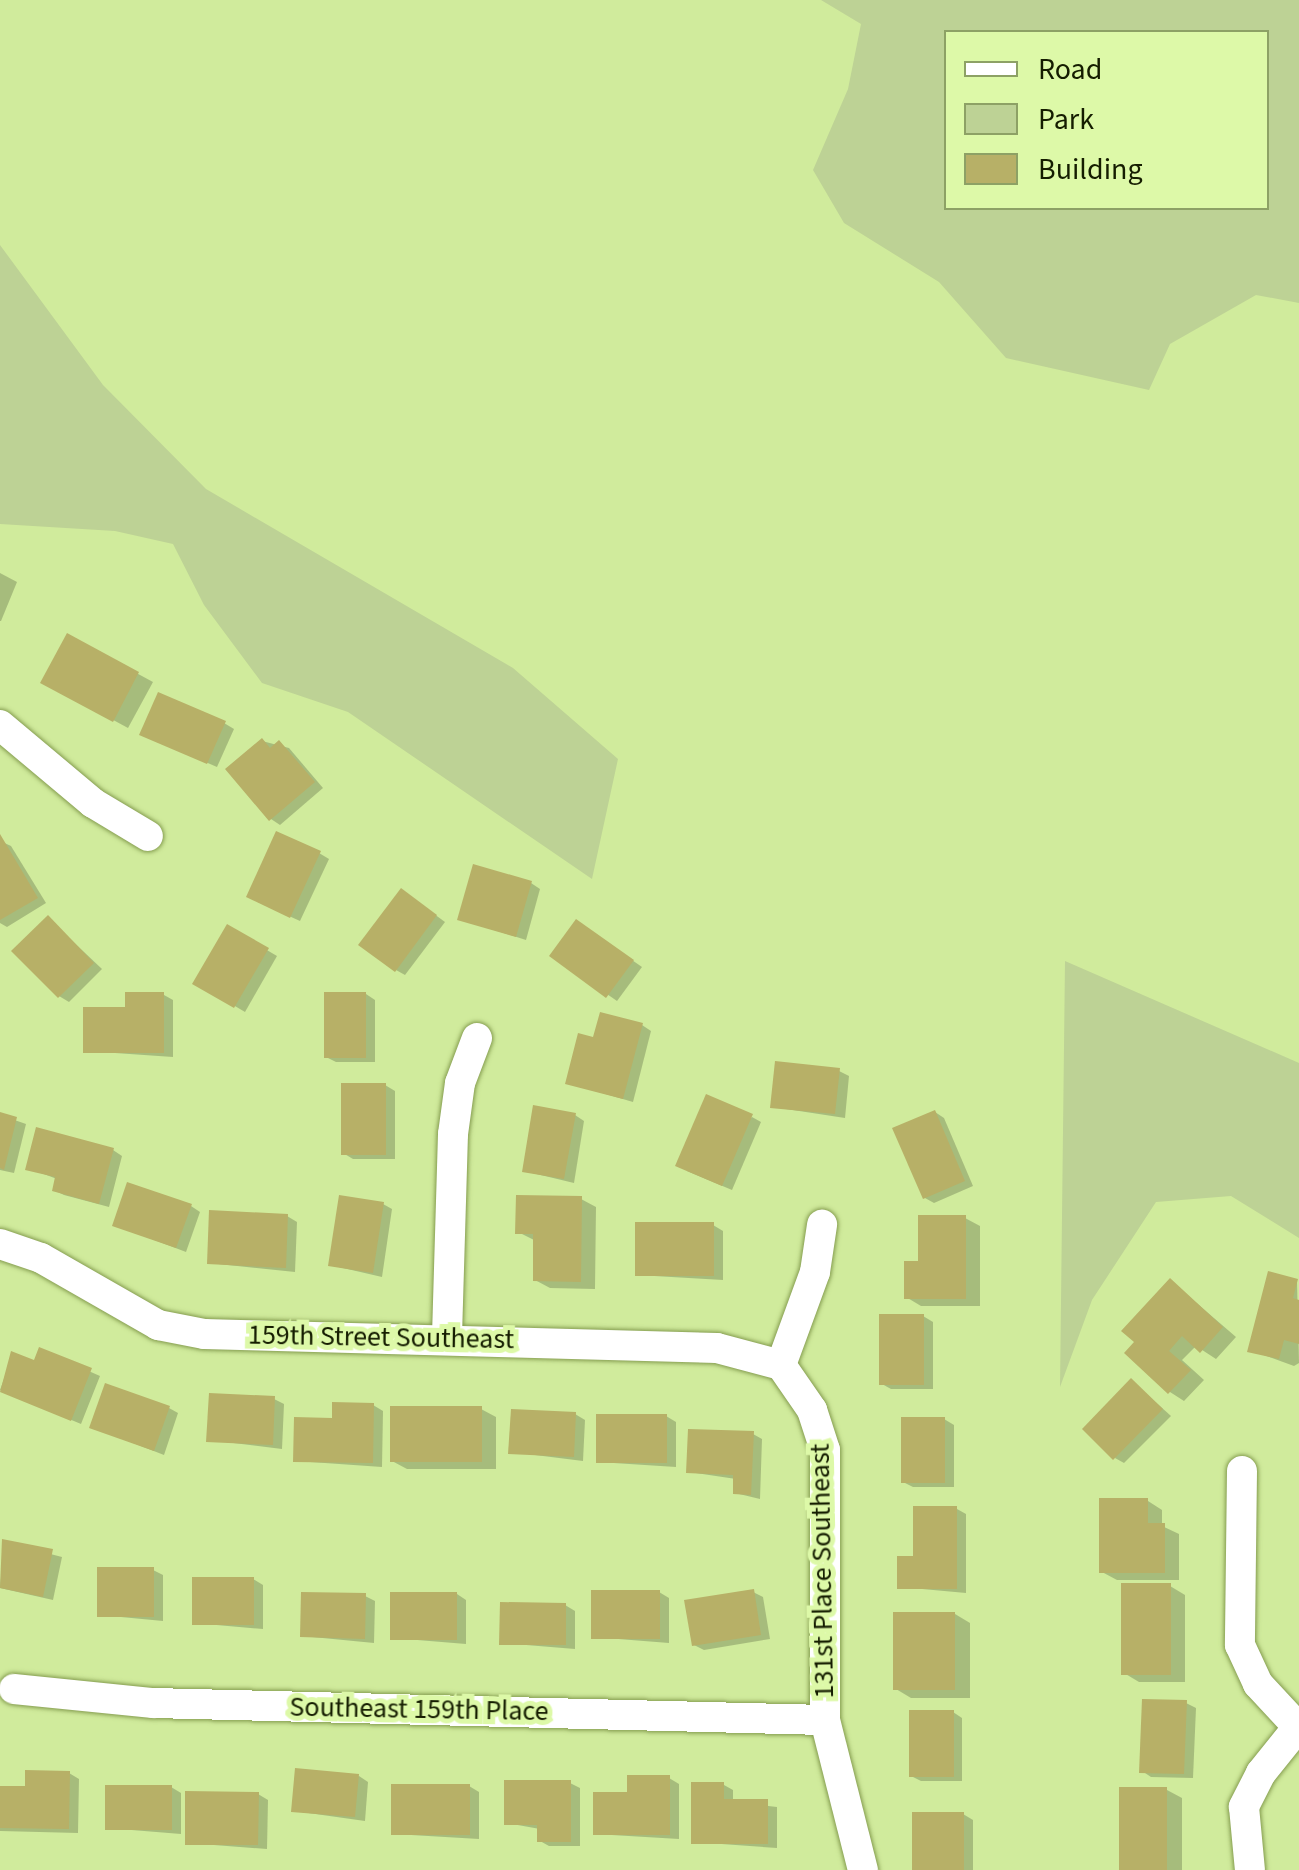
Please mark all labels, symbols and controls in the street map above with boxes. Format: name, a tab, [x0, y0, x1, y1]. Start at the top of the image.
legend	[944, 30, 1269, 210]
text: Road	[1038, 48, 1102, 91]
text: Park	[1038, 98, 1094, 141]
text: Building	[1038, 148, 1143, 191]
street label: 159th Street Southeast	[248, 1318, 514, 1356]
street label: 131st Place Southeast	[803, 1443, 841, 1699]
street label: Southeast 159th Place	[289, 1690, 549, 1728]

